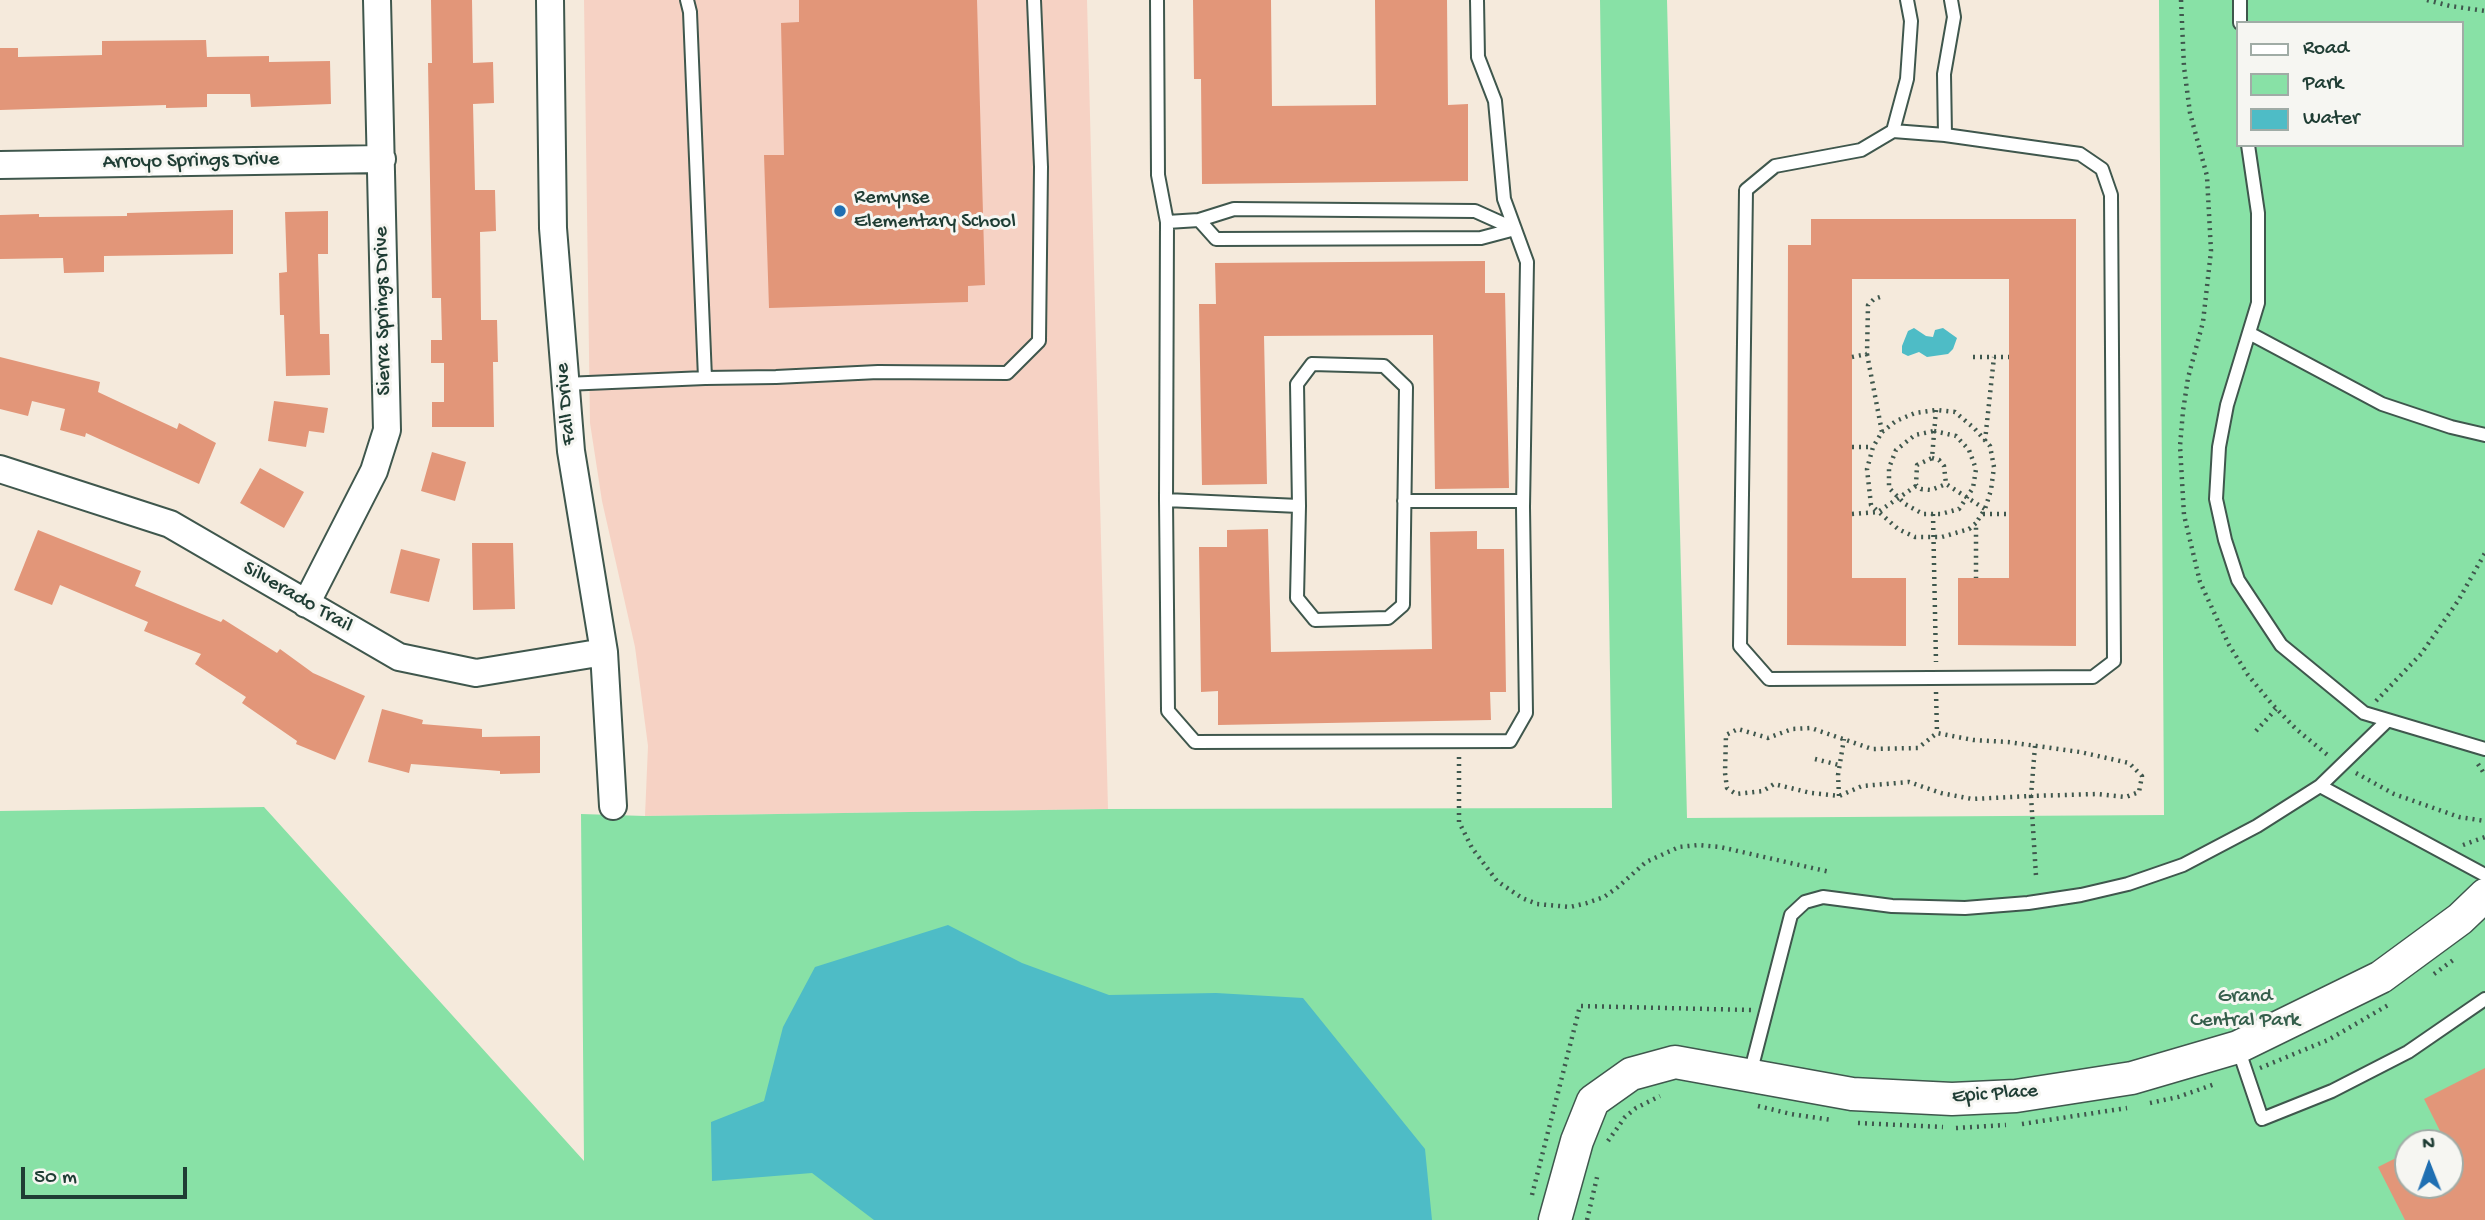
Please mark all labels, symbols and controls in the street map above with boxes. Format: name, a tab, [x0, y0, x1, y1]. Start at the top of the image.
legend	[2236, 21, 2464, 147]
text: Road	[2303, 37, 2349, 62]
text: Park	[2303, 72, 2343, 97]
text: Water	[2303, 107, 2359, 132]
street label: Arroyo Springs Drive	[102, 148, 280, 176]
place label: Remynse Elementary School	[854, 186, 1016, 236]
marker: Remynse Elementary School	[832, 203, 848, 219]
street label: Sierra Springs Drive	[370, 226, 398, 396]
street label: Fall Drive	[551, 362, 583, 446]
street label: Silverado Trail	[238, 556, 356, 640]
park label: Grand Central Park	[2190, 985, 2300, 1035]
street label: Epic Place	[1951, 1079, 2039, 1111]
north arrow	[2394, 1129, 2464, 1199]
text: N	[2422, 1133, 2435, 1156]
scale bar	[24, 1154, 191, 1198]
text: 50 m	[34, 1166, 77, 1191]

